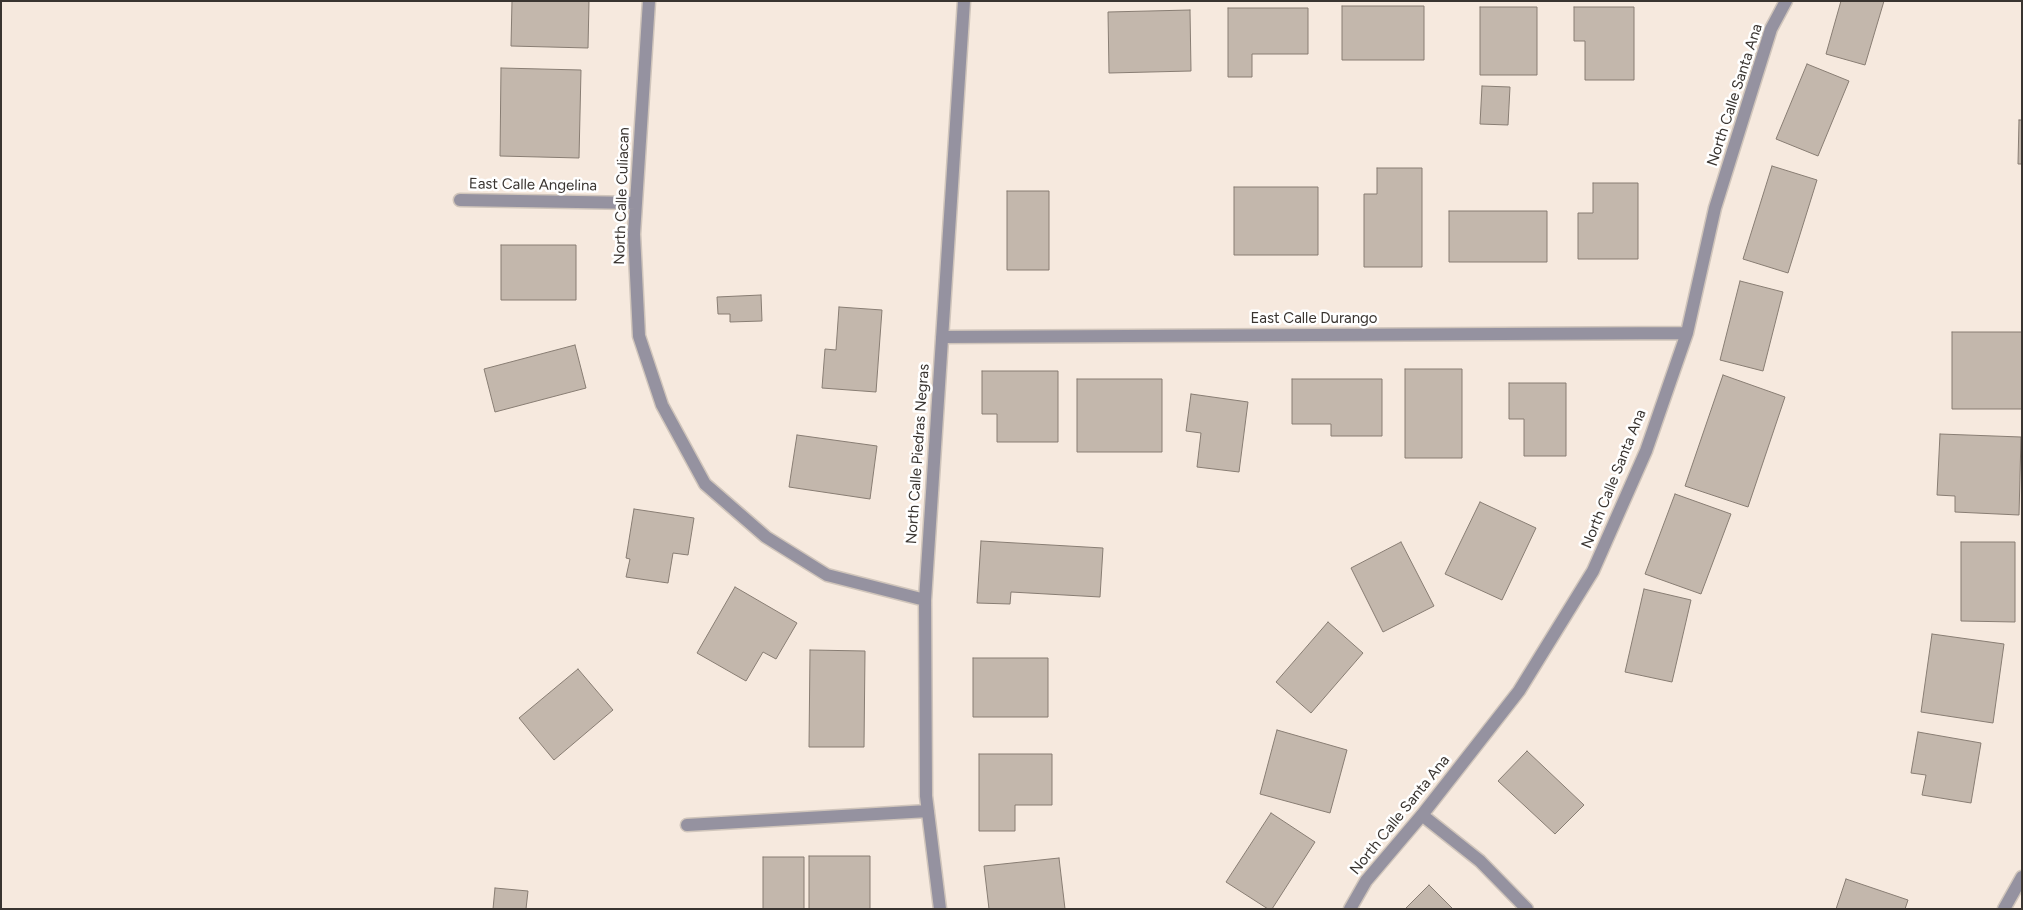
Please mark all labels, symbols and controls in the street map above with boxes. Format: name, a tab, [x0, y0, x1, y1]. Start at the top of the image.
street label: North Calle Santa Ana	[1703, 22, 1767, 168]
street label: North Calle Culiacan	[611, 127, 633, 265]
street label: East Calle Angelina	[469, 175, 597, 195]
street label: East Calle Durango	[1250, 310, 1378, 328]
street label: North Calle Piedras Negras	[903, 363, 933, 545]
street label: North Calle Santa Ana	[1578, 407, 1650, 551]
street label: North Calle Santa Ana	[1346, 752, 1454, 878]

